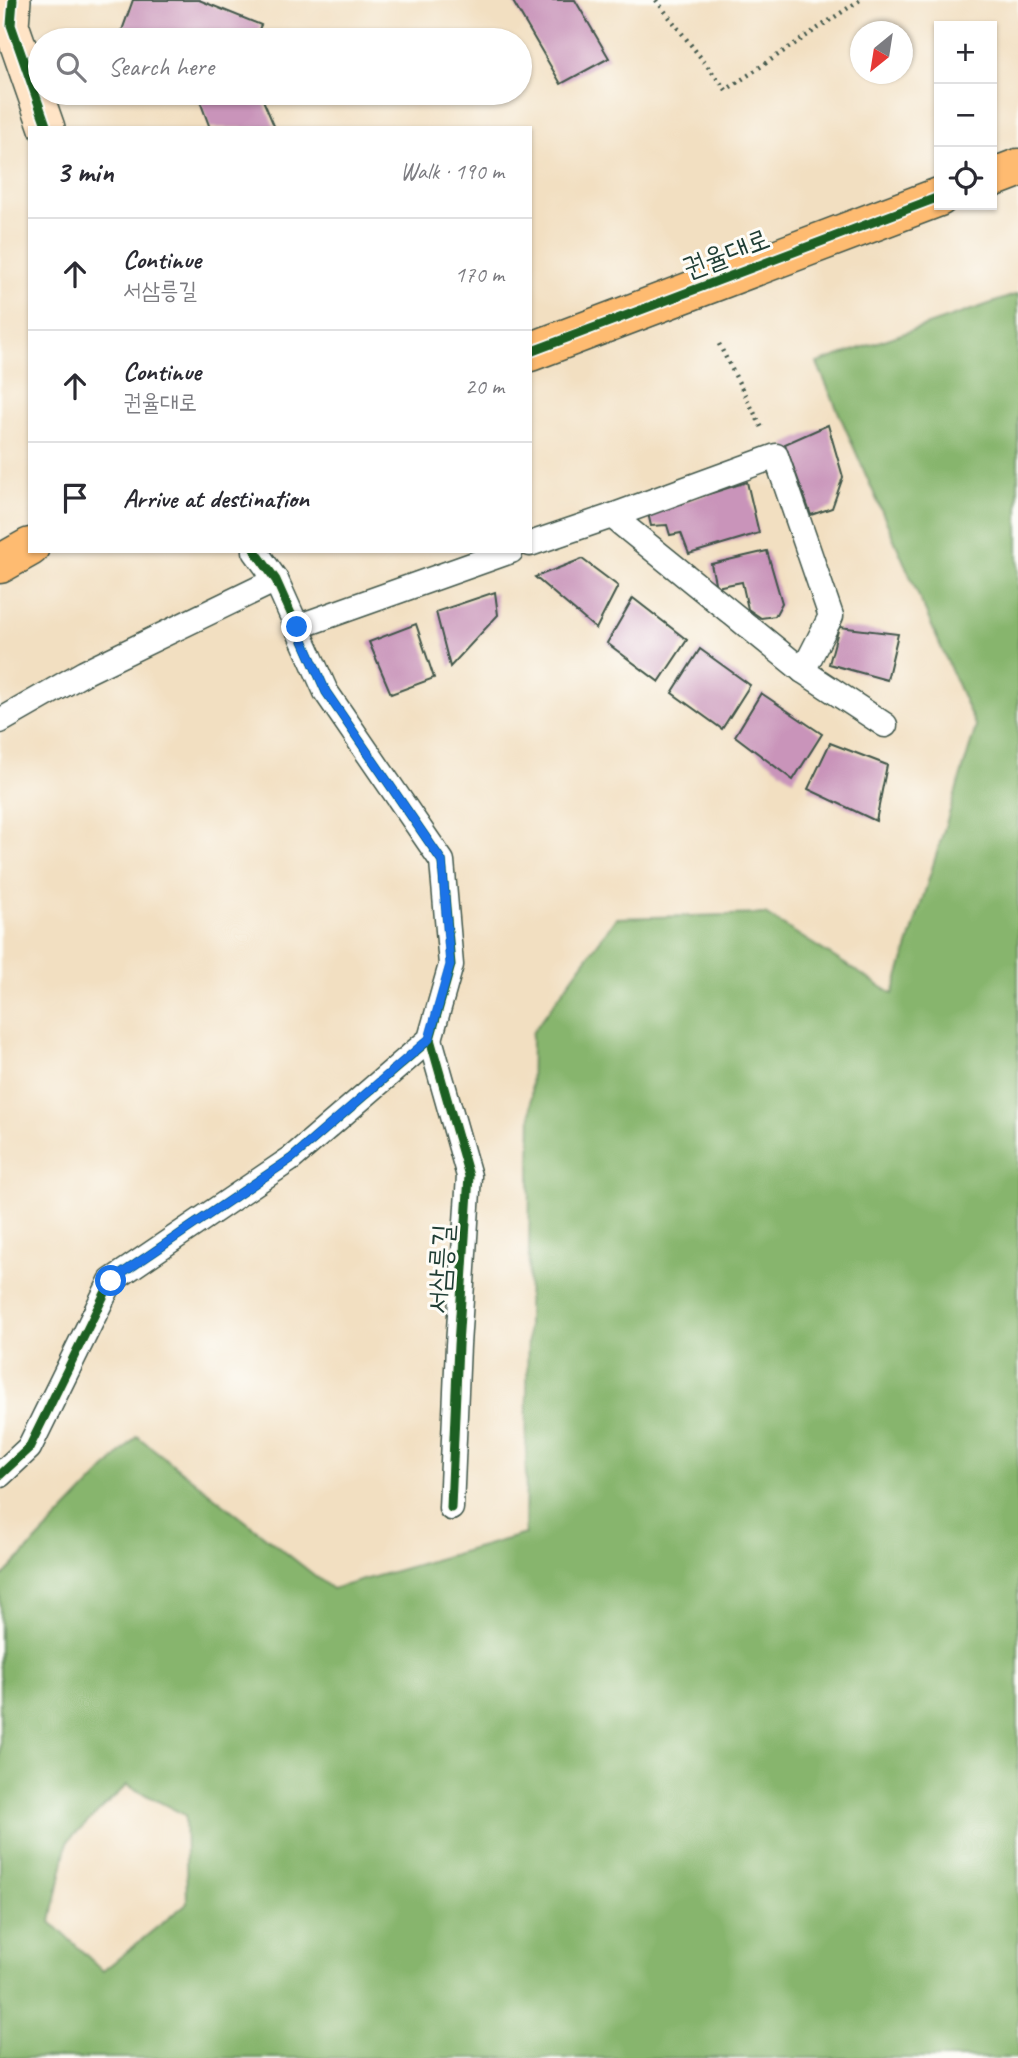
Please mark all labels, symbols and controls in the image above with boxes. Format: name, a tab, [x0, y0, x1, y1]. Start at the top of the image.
north arrow	[850, 21, 913, 84]
map controls	[934, 21, 997, 210]
button: +	[934, 21, 997, 84]
search box	[28, 28, 532, 105]
icon: search	[52, 48, 90, 86]
text: Search here	[108, 50, 214, 83]
button: −	[934, 84, 997, 147]
button: locate	[934, 147, 997, 210]
text: 3 min	[56, 153, 113, 191]
text: Walk · 190 m	[400, 157, 504, 186]
street label: 권율대로	[678, 221, 774, 285]
text: Continue	[123, 243, 201, 276]
icon: ahead	[56, 255, 94, 293]
text: 170 m	[455, 260, 504, 289]
text: 서삼릉길	[123, 276, 197, 305]
text: Continue	[123, 355, 201, 388]
icon: ahead	[56, 367, 94, 405]
text: 20 m	[465, 372, 504, 401]
text: 권율대로	[123, 388, 197, 417]
icon: arrive	[56, 479, 94, 517]
text: Arrive at destination	[123, 482, 309, 515]
route end	[281, 611, 312, 642]
street label: 서삼릉길	[419, 1223, 461, 1315]
route start	[95, 1265, 126, 1296]

